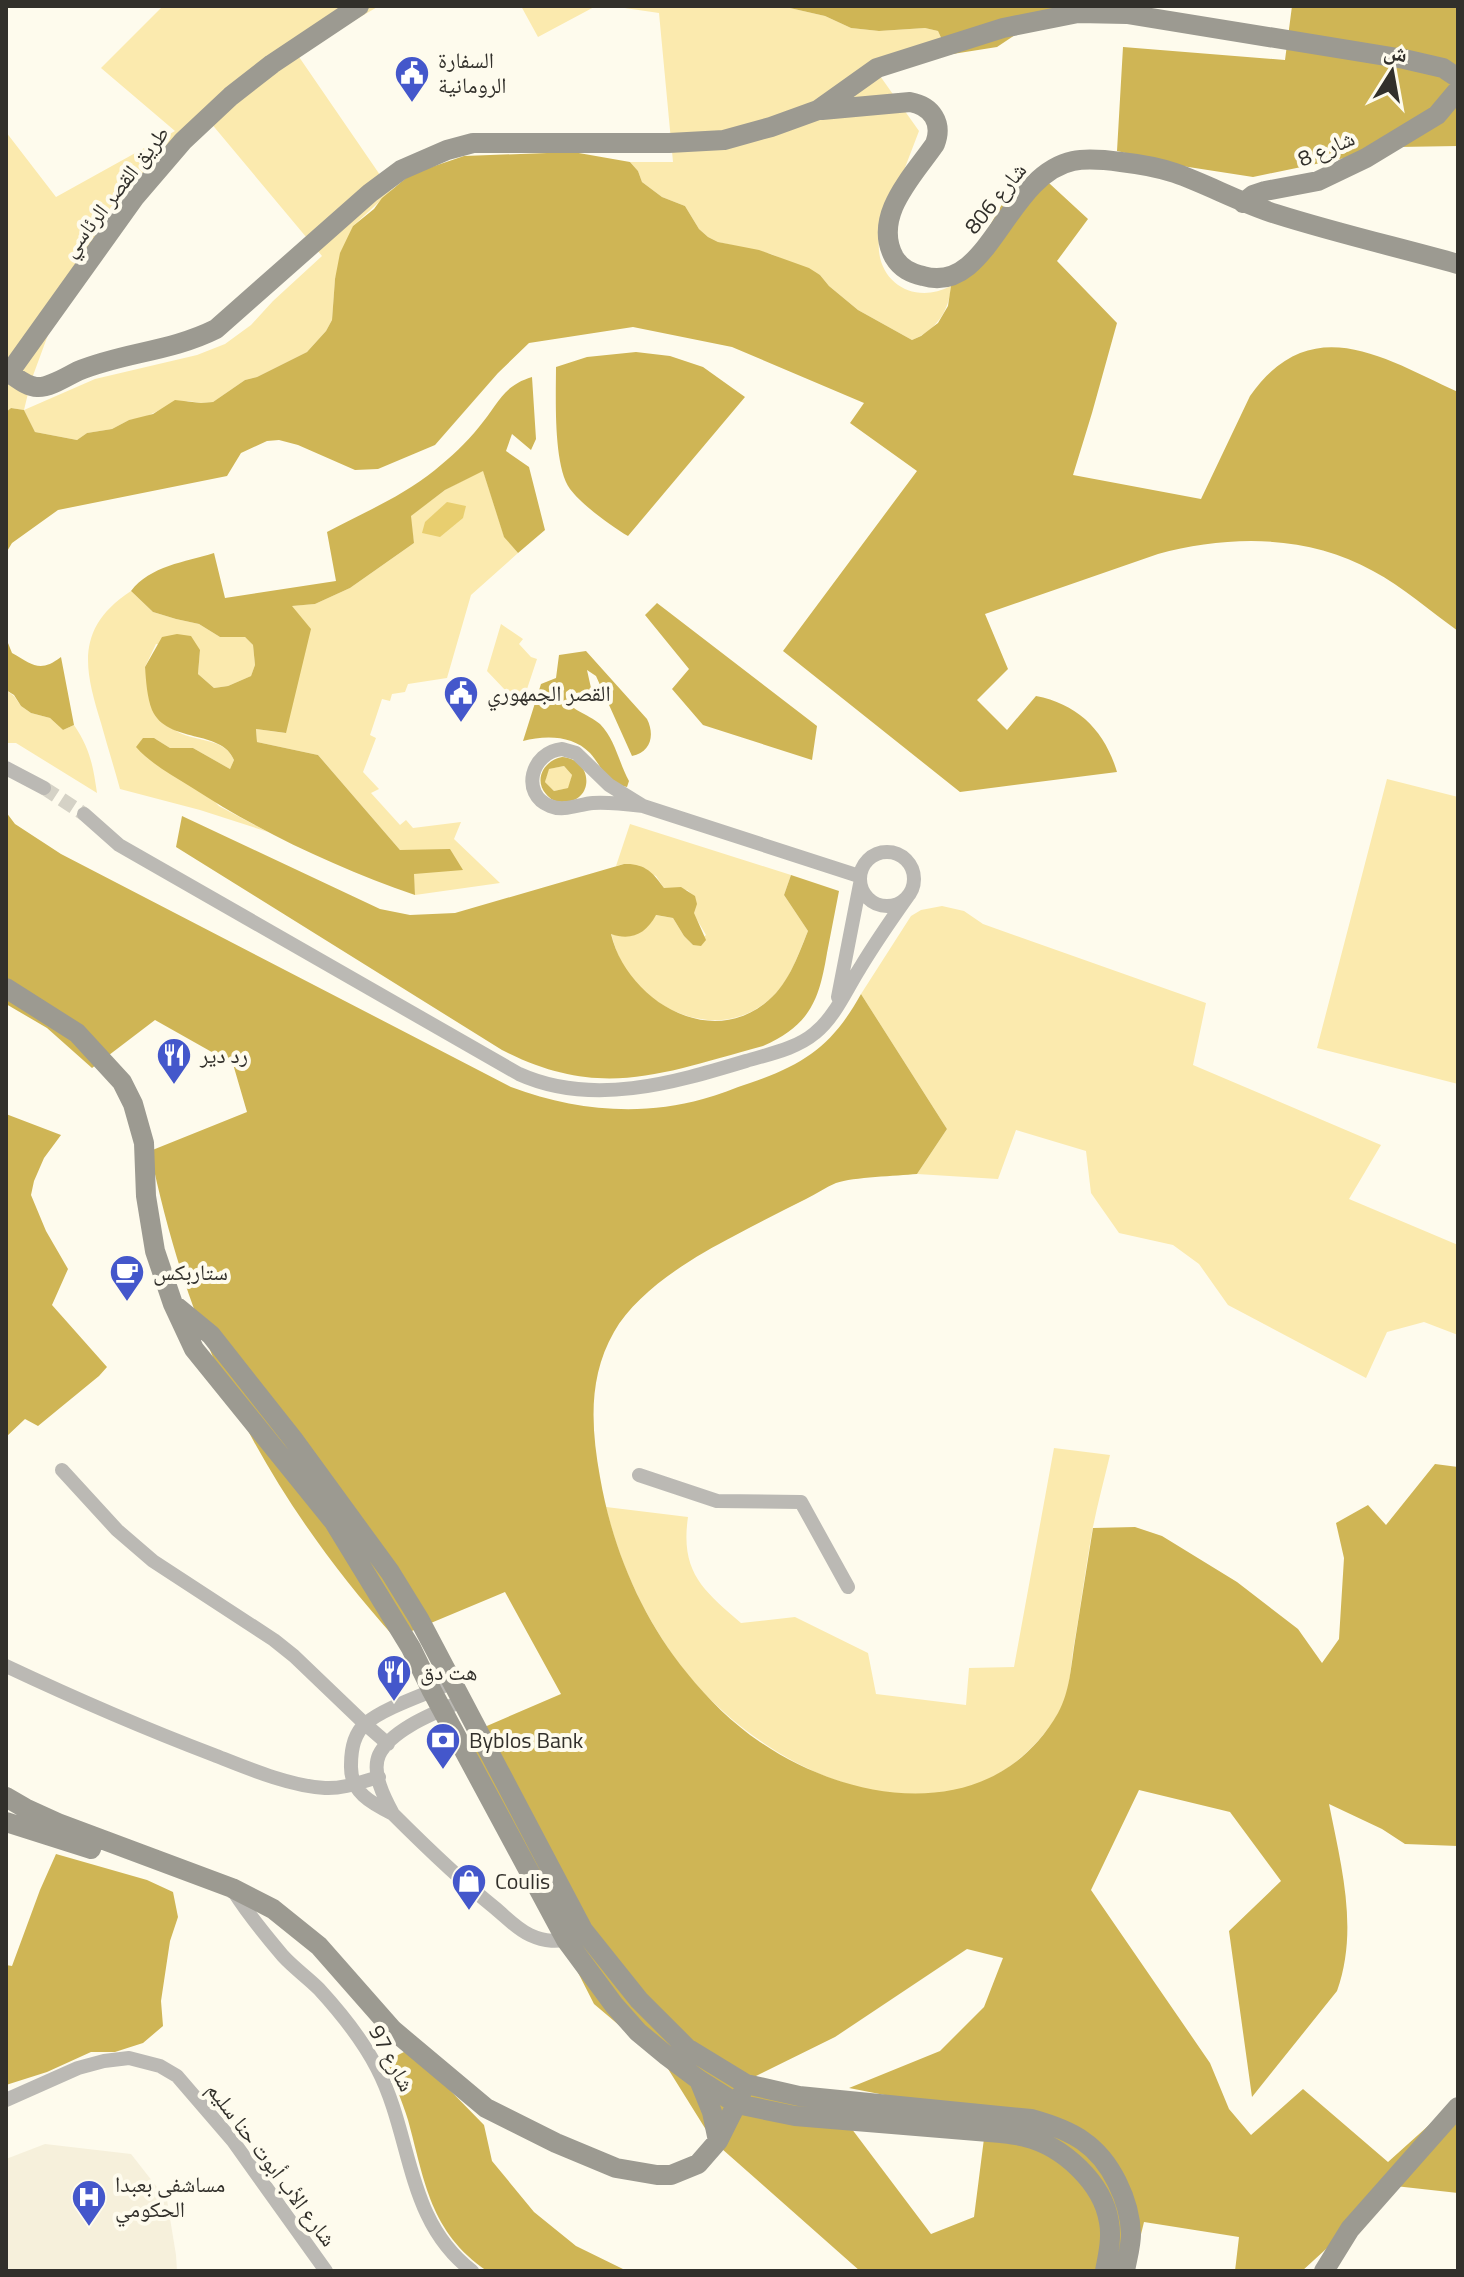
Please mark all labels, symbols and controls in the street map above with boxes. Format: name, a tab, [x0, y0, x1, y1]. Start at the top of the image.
north arrow	[1352, 32, 1432, 112]
text: ش	[1381, 33, 1411, 71]
place label: السفارة الرومانية	[438, 43, 507, 102]
public building icon: السفارة الرومانية	[393, 54, 431, 104]
street label: طريق القصر الرئاسي	[53, 118, 178, 265]
street label: شارع 8	[1292, 121, 1360, 175]
street label: شارع 806	[955, 155, 1035, 241]
public building icon: القصر الجمهوري	[442, 674, 480, 724]
place label: القصر الجمهوري	[487, 676, 611, 711]
restaurant icon: رد دير	[155, 1036, 193, 1086]
place label: رد دير	[199, 1038, 248, 1072]
cafe icon: ستاربكس	[108, 1253, 146, 1303]
place label: ستاربكس	[153, 1255, 228, 1289]
restaurant icon: هت دق	[375, 1653, 413, 1703]
place label: هت دق	[420, 1655, 477, 1689]
bank icon: Byblos Bank	[424, 1721, 462, 1771]
place label: Byblos Bank	[469, 1723, 584, 1757]
shop icon: Coulis	[450, 1862, 488, 1912]
place label: Coulis	[495, 1864, 550, 1898]
street label: شارع 97	[360, 2019, 424, 2097]
street label: شارع الأب أبوت حنا سليم	[199, 2074, 345, 2254]
place label: مساشفى بعبدا الحكومي	[115, 2167, 225, 2227]
hospital icon: مساشفى بعبدا الحكومي	[70, 2178, 108, 2228]

